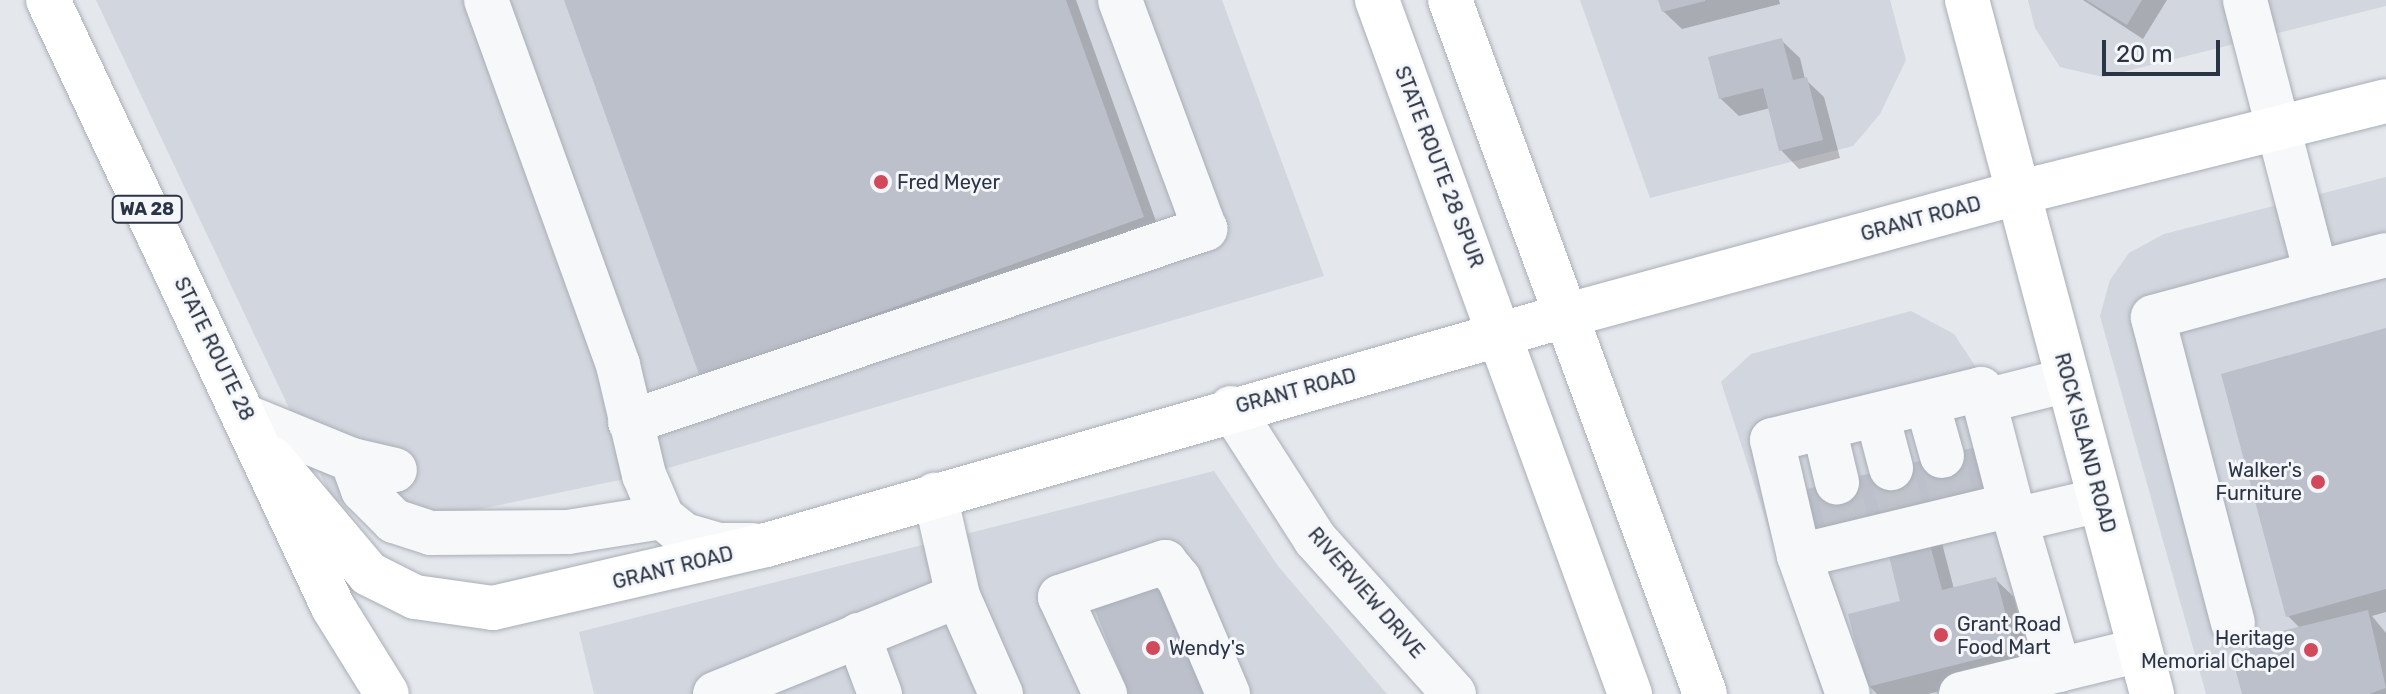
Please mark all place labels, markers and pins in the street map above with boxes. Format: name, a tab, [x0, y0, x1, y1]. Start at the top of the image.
place label: Fred Meyer	[897, 170, 1000, 194]
marker: Fred Meyer	[872, 173, 890, 191]
place label: Walker's Furniture	[2215, 458, 2302, 505]
marker: Walker's Furniture	[2309, 473, 2327, 491]
place label: Grant Road Food Mart	[1957, 612, 2061, 659]
marker: Grant Road Food Mart	[1932, 626, 1950, 644]
place label: Heritage Memorial Chapel	[2141, 626, 2295, 673]
place label: Wendy's	[1169, 636, 1245, 660]
marker: Wendy's	[1144, 639, 1162, 657]
marker: Heritage Memorial Chapel	[2302, 641, 2320, 659]

